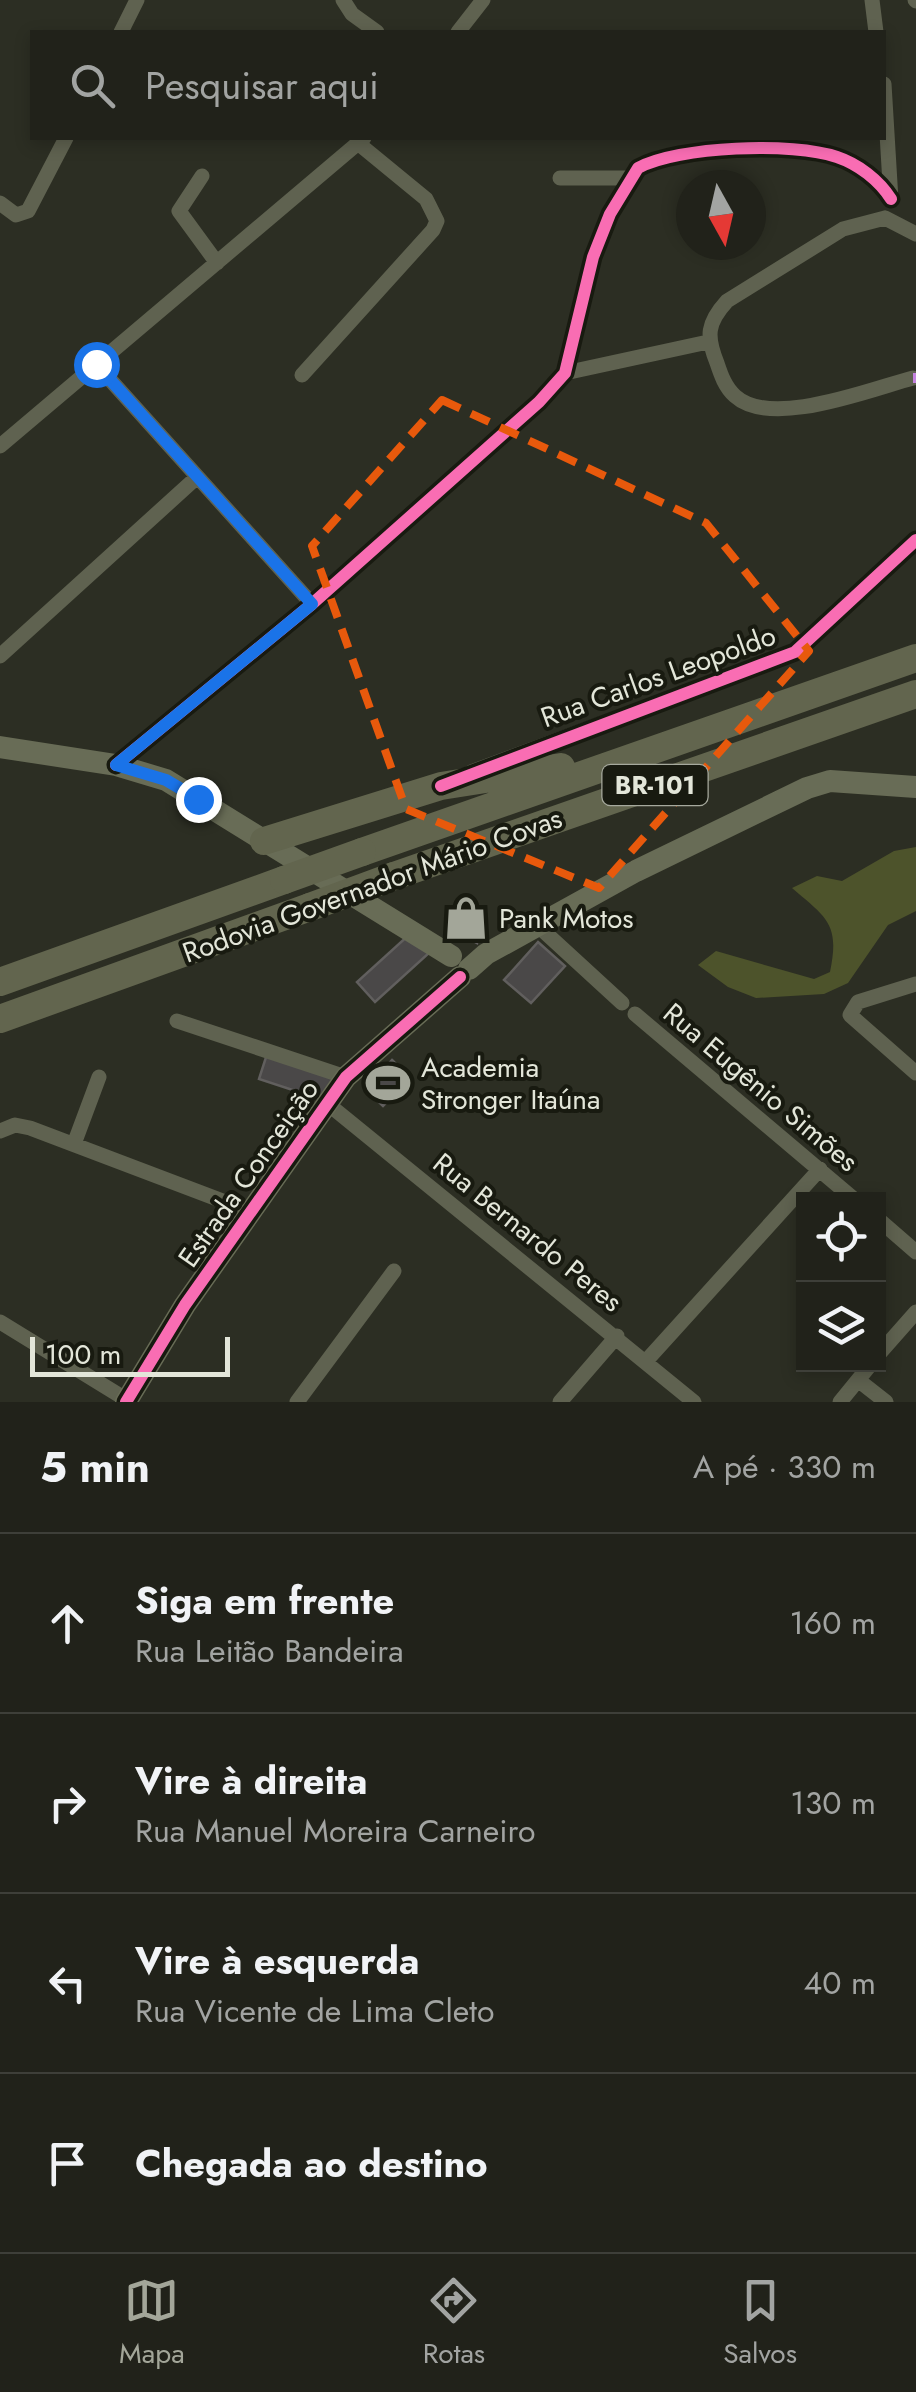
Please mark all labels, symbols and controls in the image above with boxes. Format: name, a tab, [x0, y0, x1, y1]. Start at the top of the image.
search box	[30, 30, 886, 140]
icon: search	[65, 58, 120, 113]
text: Pesquisar aqui	[145, 58, 379, 113]
north arrow	[676, 170, 766, 260]
route start	[74, 342, 120, 388]
street label: Rua Carlos Leopoldo	[535, 615, 781, 738]
road number: BR-101	[602, 765, 708, 805]
route end	[176, 777, 222, 823]
street label: Rodovia Governador Mário Covas	[177, 798, 568, 973]
shop icon: Pank Motos	[442, 894, 490, 942]
place label: Pank Motos	[499, 898, 634, 939]
street label: Rua Eugênio Simões	[654, 993, 867, 1181]
place label: Academia Stronger Itaúna	[421, 1047, 601, 1120]
sports icon: Academia Stronger Itaúna	[364, 1059, 412, 1107]
street label: Estrada Conceição	[168, 1071, 329, 1275]
street label: Rua Bernardo Peres	[424, 1143, 631, 1322]
map controls	[796, 1192, 886, 1372]
button: locate	[796, 1192, 886, 1282]
button: layers	[796, 1282, 886, 1372]
scale bar	[30, 1332, 230, 1376]
text: 100 m	[45, 1334, 121, 1375]
text: 5 min	[40, 1437, 150, 1498]
text: A pé · 330 m	[693, 1444, 876, 1490]
text: Siga em frente	[135, 1573, 394, 1628]
icon: ahead	[40, 1596, 95, 1651]
text: 160 m	[789, 1600, 876, 1646]
text: Rua Leitão Bandeira	[135, 1628, 404, 1674]
text: Vire à direita	[135, 1753, 368, 1808]
icon: right	[40, 1776, 95, 1831]
text: 130 m	[790, 1780, 876, 1826]
text: Rua Manuel Moreira Carneiro	[135, 1808, 536, 1854]
text: Vire à esquerda	[135, 1933, 419, 1988]
icon: left	[40, 1956, 95, 2011]
text: 40 m	[804, 1960, 876, 2006]
text: Rua Vicente de Lima Cleto	[135, 1988, 494, 2034]
icon: arrive	[40, 2136, 95, 2191]
text: Chegada ao destino	[135, 2136, 488, 2191]
tab: Mapa	[119, 2273, 185, 2374]
tab: Rotas	[423, 2273, 485, 2374]
tab: Salvos	[723, 2273, 797, 2374]

